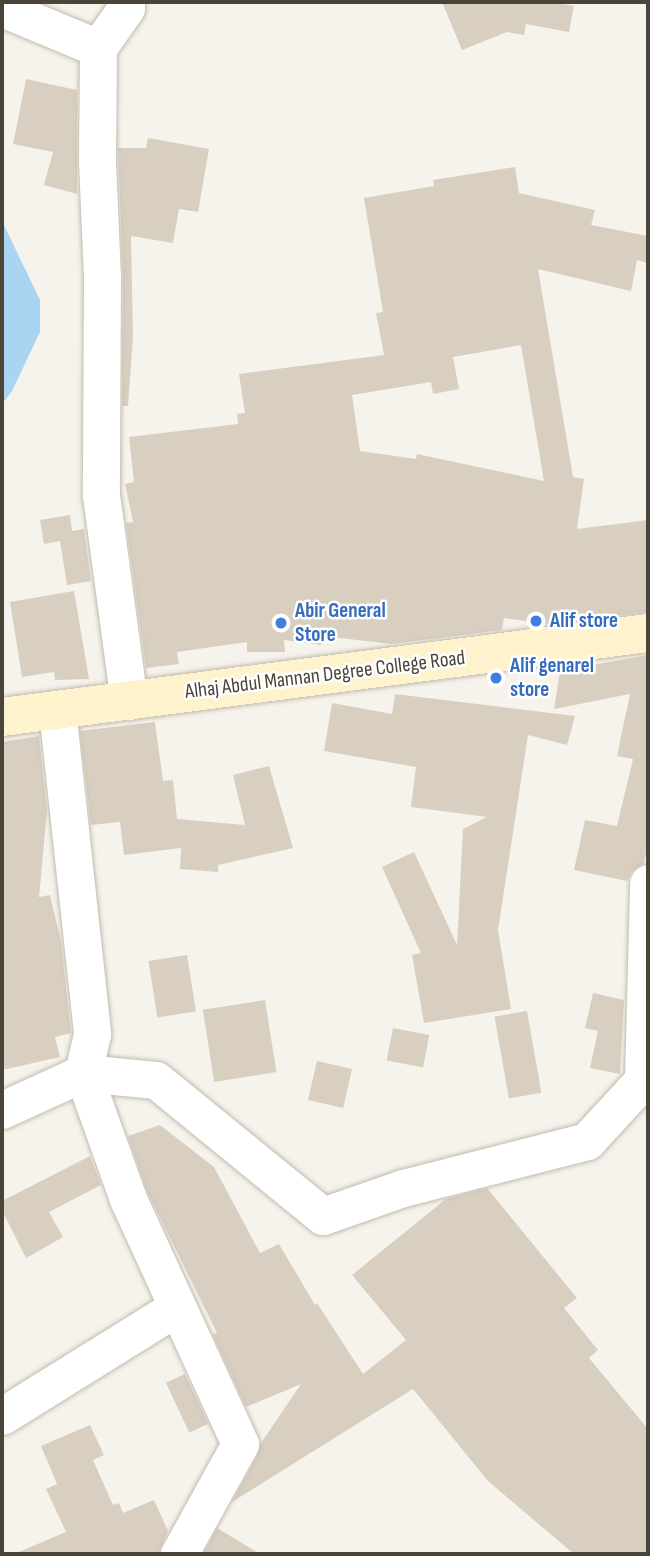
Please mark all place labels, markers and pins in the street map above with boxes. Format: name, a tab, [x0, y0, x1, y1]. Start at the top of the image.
place label: Abir General Store	[295, 598, 386, 648]
place label: Alif store	[550, 608, 618, 634]
marker: Alif store	[528, 613, 544, 629]
marker: Abir General Store	[273, 615, 289, 631]
place label: Alif genarel store	[510, 653, 594, 703]
marker: Alif genarel store	[488, 670, 504, 686]

